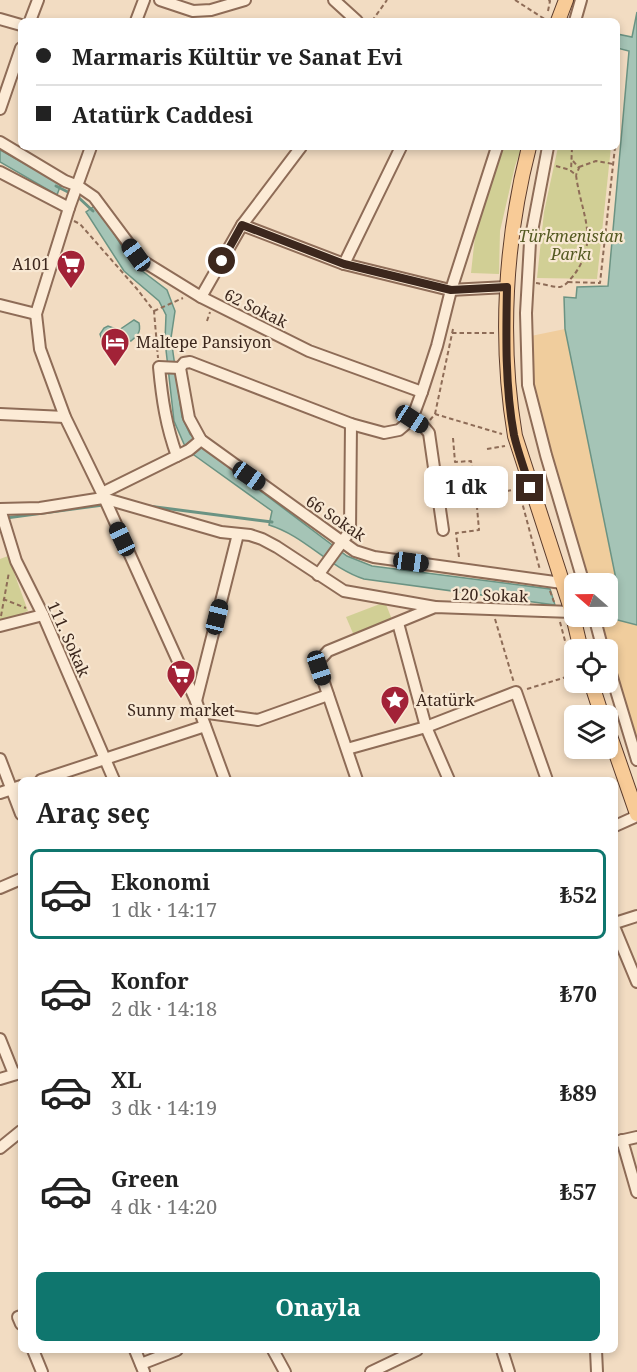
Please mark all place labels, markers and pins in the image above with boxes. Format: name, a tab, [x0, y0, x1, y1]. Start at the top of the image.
supermarket icon: A101	[55, 248, 87, 290]
place label: A101	[12, 253, 50, 275]
hotel icon: Maltepe Pansiyon	[99, 326, 131, 368]
place label: Maltepe Pansiyon	[136, 331, 272, 353]
supermarket icon: Sunny market	[165, 658, 197, 700]
place icon: Atatürk	[379, 684, 411, 726]
place label: Atatürk	[416, 689, 475, 711]
place label: Sunny market	[127, 699, 235, 721]

